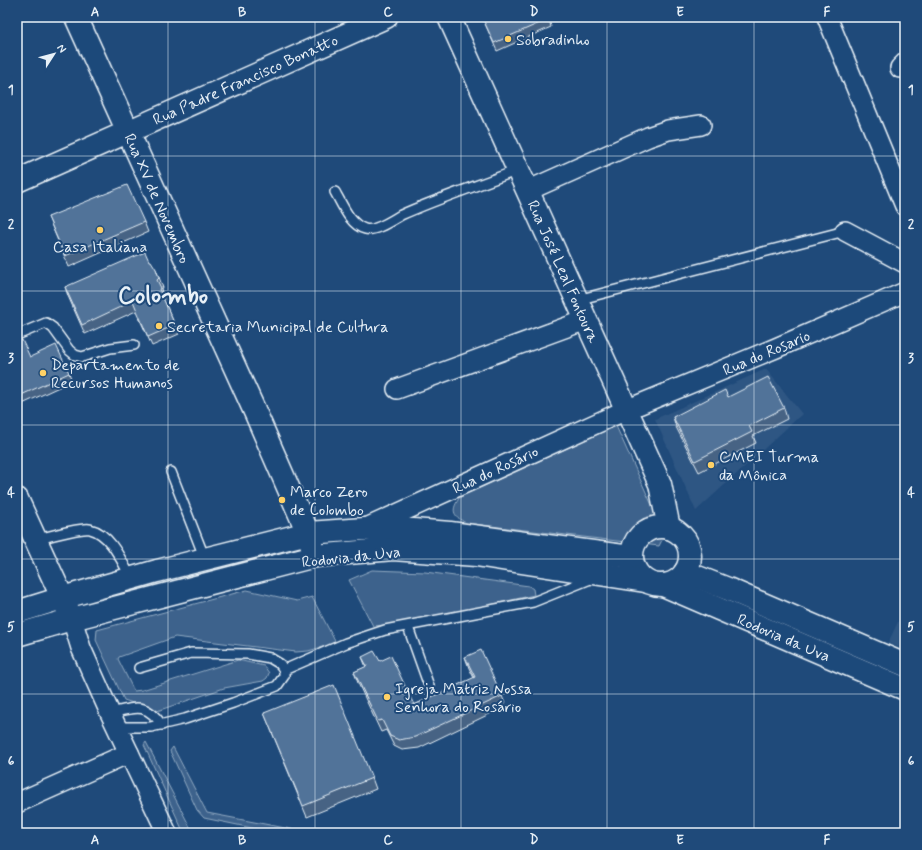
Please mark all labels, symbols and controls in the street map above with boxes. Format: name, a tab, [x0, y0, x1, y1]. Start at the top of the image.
text: A	[91, 4, 99, 21]
text: B	[238, 4, 247, 21]
text: C	[383, 4, 393, 21]
text: D	[530, 4, 539, 21]
text: E	[676, 4, 684, 21]
text: F	[824, 4, 831, 21]
street label: Rua Padre Francisco Bonatto	[150, 30, 342, 131]
place label: Sobradinho	[516, 30, 590, 51]
north arrow	[34, 34, 74, 74]
marker: Sobradinho	[503, 34, 513, 44]
text: N	[53, 42, 69, 56]
text: 1	[8, 82, 14, 99]
text: 1	[908, 82, 914, 99]
street label: Rua XV de Novembro	[119, 130, 195, 267]
street label: Rua José Leal Fontoura	[522, 197, 604, 346]
text: 2	[8, 216, 15, 233]
text: 2	[908, 216, 915, 233]
marker: Casa Italiana	[95, 225, 105, 235]
place label: Casa Italiana	[53, 237, 147, 258]
district label: Colombo	[118, 281, 208, 312]
place label: Secretaria Municipal de Cultura	[167, 317, 389, 338]
marker: Secretaria Municipal de Cultura	[154, 321, 164, 331]
street label: Rua do Rosario	[720, 325, 814, 381]
text: 3	[8, 350, 14, 367]
text: 3	[908, 350, 914, 367]
place label: Departamento de Recursos Humanos	[51, 355, 180, 394]
marker: Departamento de Recursos Humanos	[38, 368, 48, 378]
street label: Rua do Rosário	[449, 441, 542, 499]
place label: CMEI Turma da Mônica	[719, 447, 819, 486]
marker: CMEI Turma da Mônica	[706, 460, 716, 470]
place label: Marco Zero de Colombo	[290, 482, 368, 521]
text: 4	[7, 485, 15, 502]
text: 4	[907, 485, 915, 502]
marker: Marco Zero de Colombo	[277, 495, 287, 505]
street label: Rodovia da Uva	[301, 542, 402, 573]
street label: Rodovia da Uva	[734, 609, 833, 668]
text: 5	[7, 619, 15, 636]
text: 5	[907, 619, 915, 636]
place label: Igreja Matriz Nossa Senhora do Rosário	[395, 679, 532, 718]
marker: Igreja Matriz Nossa Senhora do Rosário	[382, 692, 392, 702]
text: 6	[8, 753, 15, 770]
text: 6	[908, 753, 915, 770]
text: A	[91, 832, 99, 849]
text: B	[238, 832, 247, 849]
text: C	[383, 832, 393, 849]
text: D	[530, 832, 539, 849]
text: E	[676, 832, 684, 849]
text: F	[824, 832, 831, 849]

